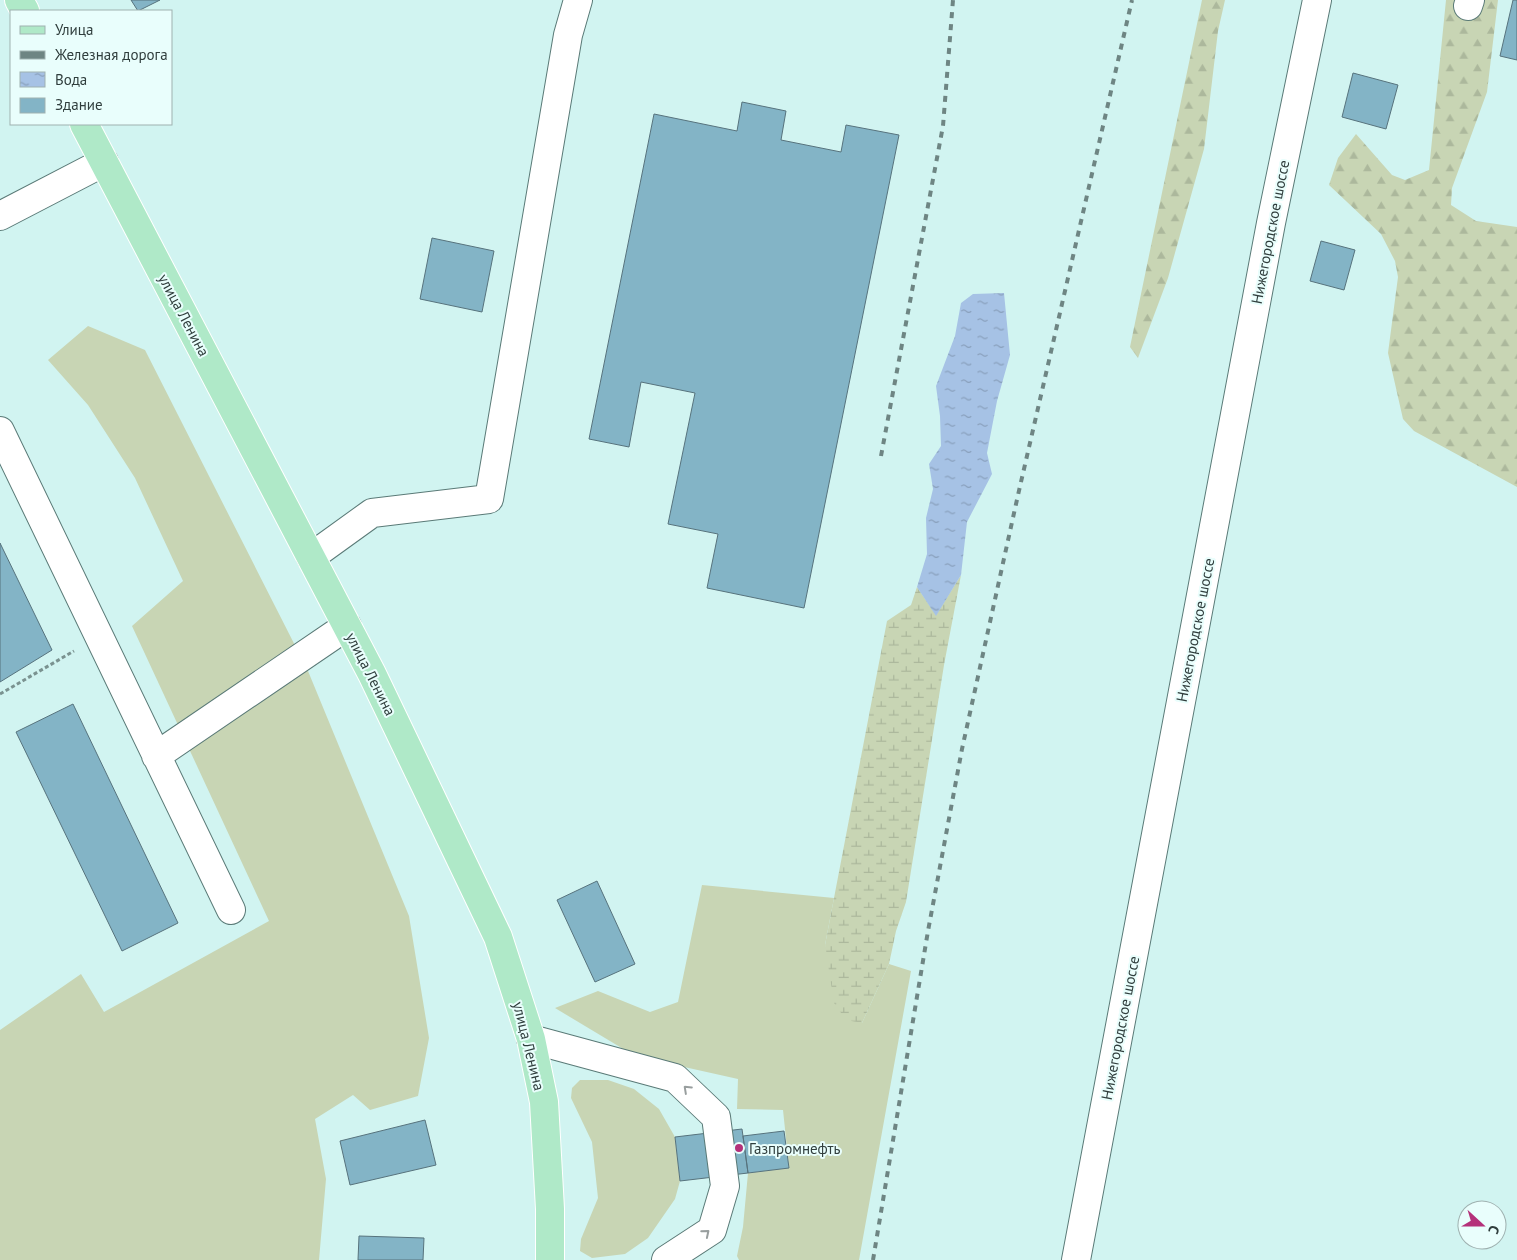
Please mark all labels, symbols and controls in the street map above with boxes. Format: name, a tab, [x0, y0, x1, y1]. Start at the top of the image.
legend	[10, 10, 172, 125]
text: Улица	[55, 20, 93, 39]
text: Железная дорога	[54, 45, 168, 64]
text: Вода	[55, 70, 87, 89]
text: Здание	[55, 95, 103, 114]
street label: Нижегородское шоссе	[1247, 158, 1293, 306]
street label: улица Ленина	[154, 270, 214, 360]
street label: Нижегородское шоссе	[1172, 556, 1218, 704]
street label: улица Ленина	[342, 629, 400, 719]
street label: Нижегородское шоссе	[1097, 954, 1143, 1102]
street label: улица Ленина	[509, 1000, 549, 1092]
one-way arrow	[683, 1086, 692, 1095]
place label: Газпромнефть	[749, 1139, 840, 1158]
marker: Газпромнефть	[733, 1142, 745, 1154]
north arrow	[1457, 1200, 1507, 1250]
text: С	[1484, 1223, 1504, 1237]
one-way arrow	[700, 1229, 709, 1238]

